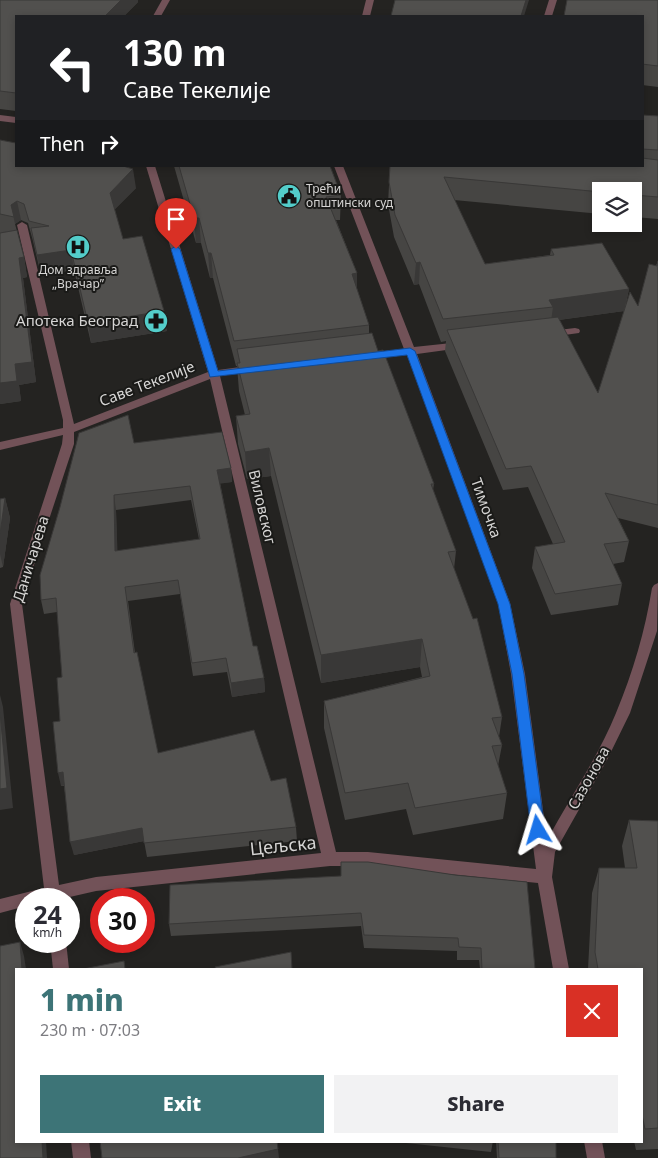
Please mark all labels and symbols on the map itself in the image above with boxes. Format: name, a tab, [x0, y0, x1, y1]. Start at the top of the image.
place label: Трећи општински суд	[306, 180, 394, 211]
public building icon: Трећи општински суд	[276, 183, 302, 209]
pin	[155, 198, 197, 249]
hospital icon: Дом здравља „Врачар”	[65, 234, 91, 260]
place label: Дом здравља „Врачар”	[38, 261, 118, 292]
pharmacy icon: Апотека Београд	[143, 308, 169, 334]
place label: Апотека Београд	[16, 310, 138, 330]
street label: Саве Текелије	[96, 356, 197, 410]
street label: Виловског	[245, 468, 281, 546]
street label: Тимочка	[467, 475, 507, 540]
street label: Даничарева	[7, 513, 53, 604]
street label: Сазонова	[563, 742, 614, 813]
position arrow	[511, 803, 563, 855]
street label: Цељска	[248, 830, 317, 860]
speed limit sign: 30	[90, 888, 155, 953]

